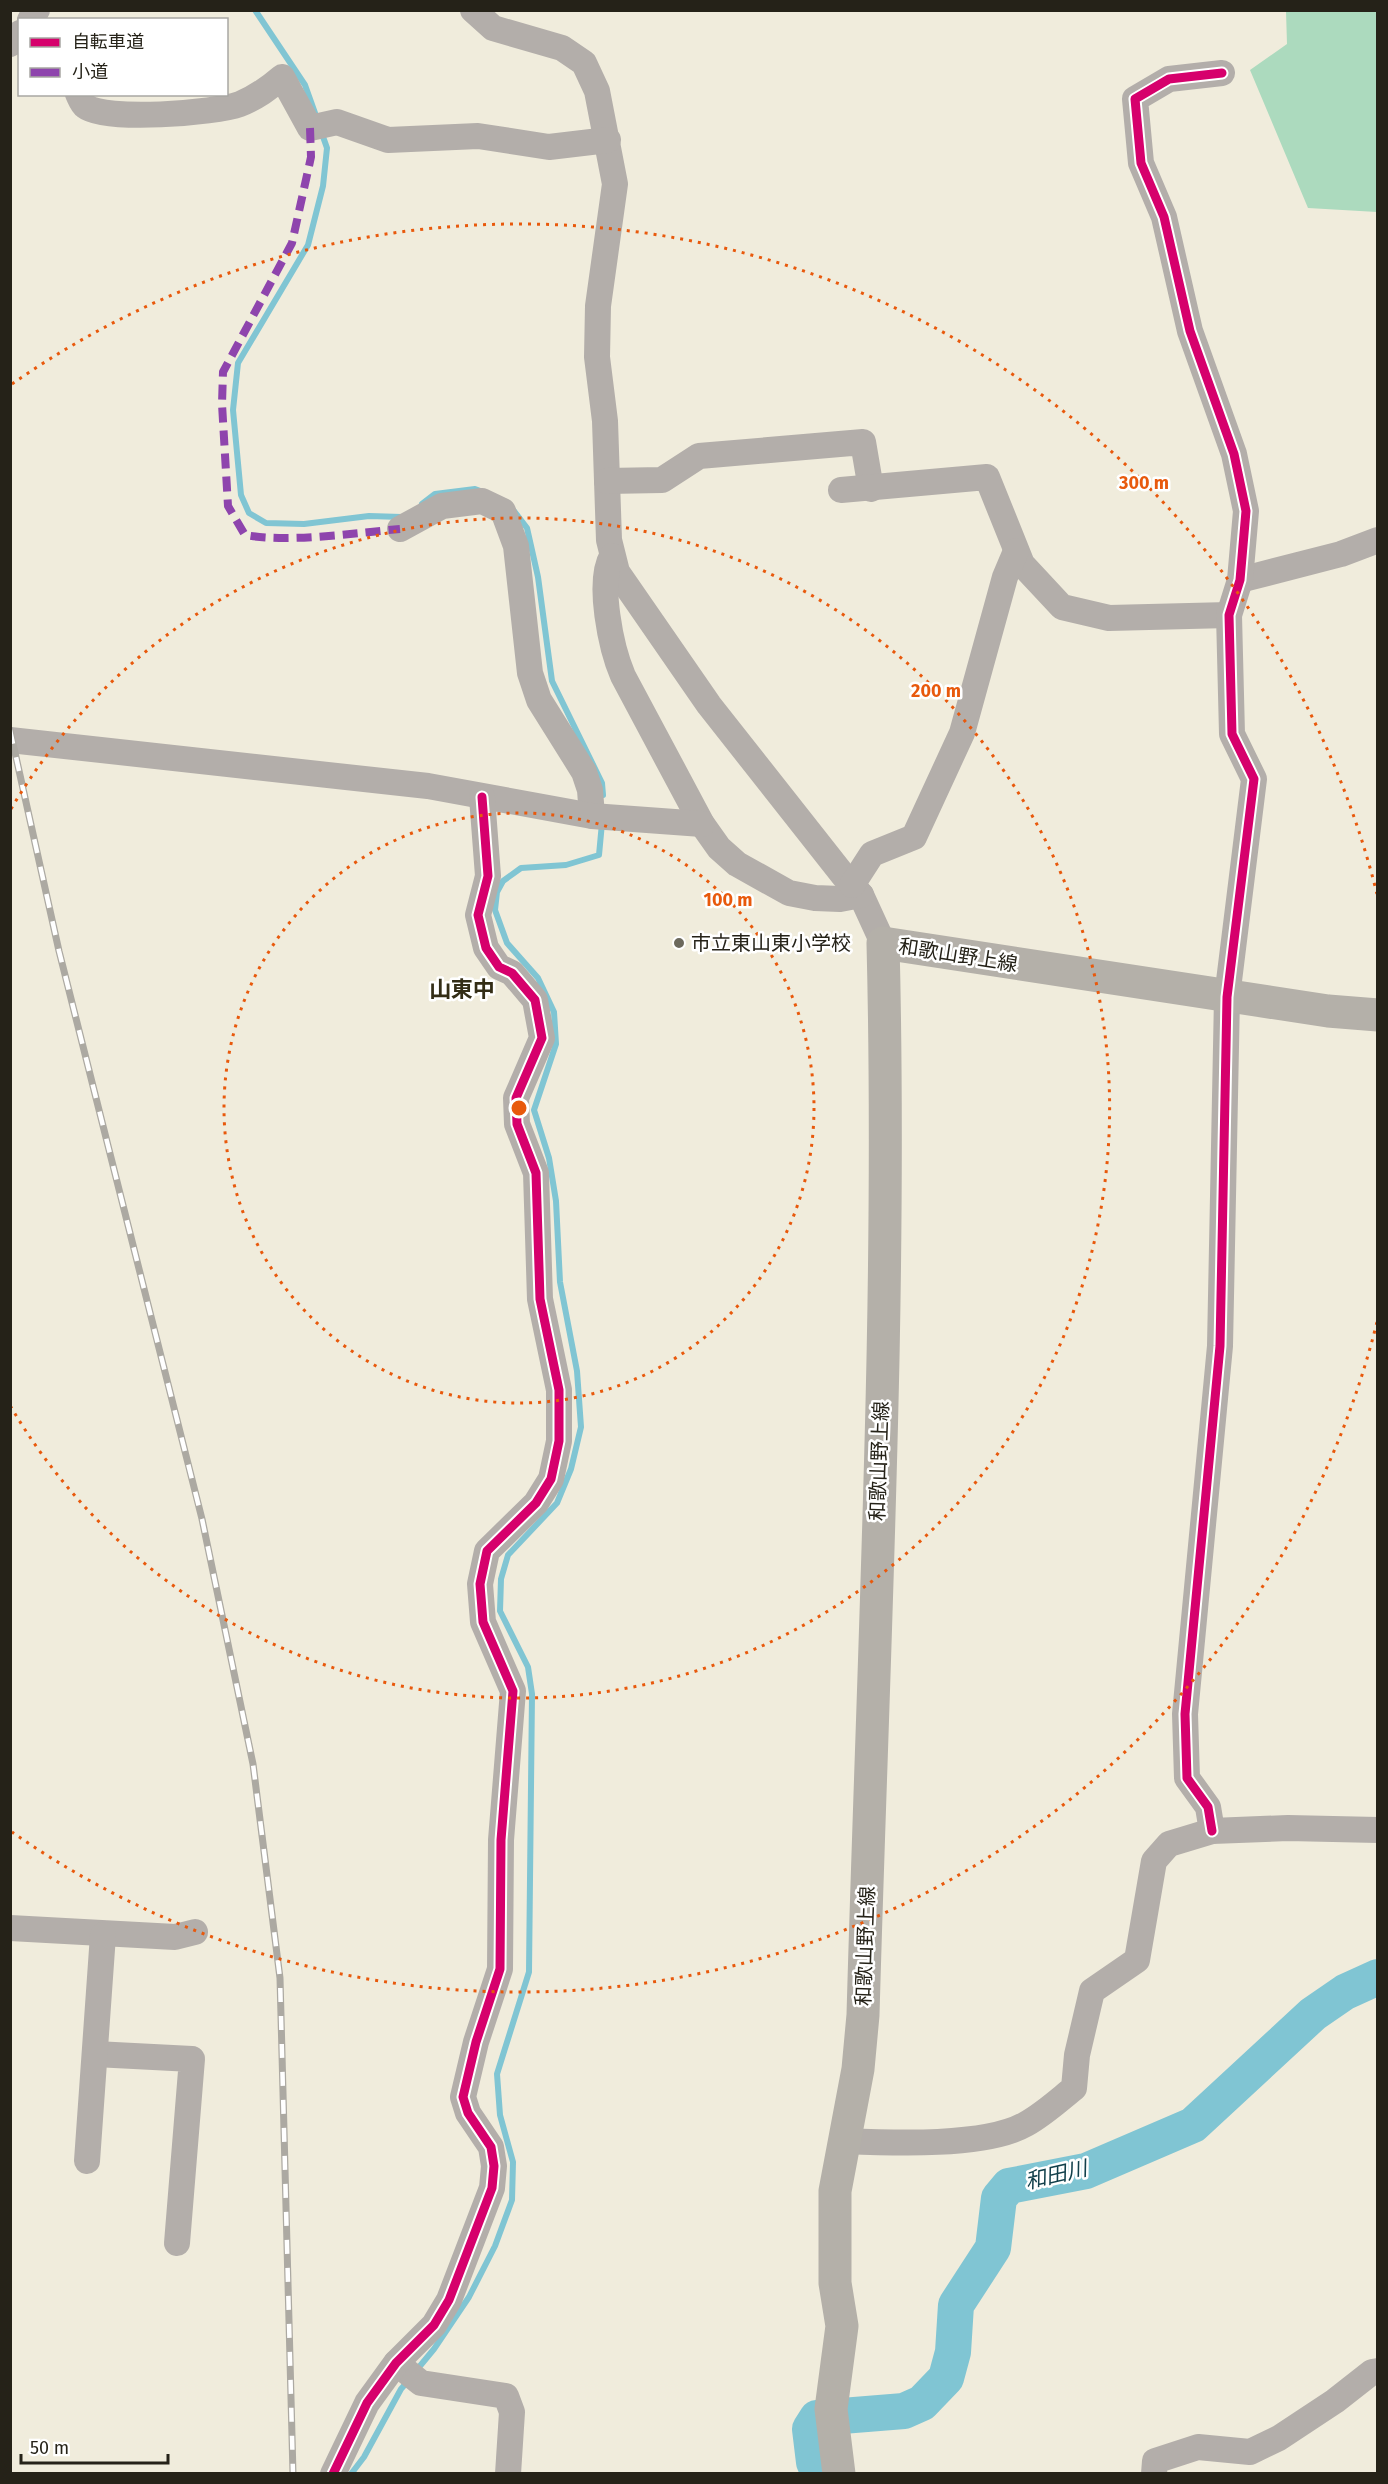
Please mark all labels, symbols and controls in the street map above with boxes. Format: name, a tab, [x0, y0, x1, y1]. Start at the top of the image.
legend	[18, 18, 228, 96]
text: 自転車道	[72, 31, 144, 53]
text: 小道	[72, 61, 108, 83]
text: 300 m	[1118, 472, 1169, 494]
text: 200 m	[911, 680, 961, 702]
text: 100 m	[704, 889, 752, 911]
place label: 市立東山東小学校	[691, 931, 851, 955]
street label: 和歌山野上線	[897, 934, 1019, 976]
marker: 市立東山東小学校	[672, 936, 686, 950]
district label: 山東中	[429, 976, 495, 1003]
centre of rings	[509, 1098, 529, 1118]
street label: 和歌山野上線	[865, 1401, 893, 1521]
street label: 和歌山野上線	[851, 1886, 879, 2006]
water label: 和田川	[1022, 2155, 1092, 2195]
scale bar	[21, 2427, 168, 2465]
text: 50 m	[30, 2437, 69, 2459]

